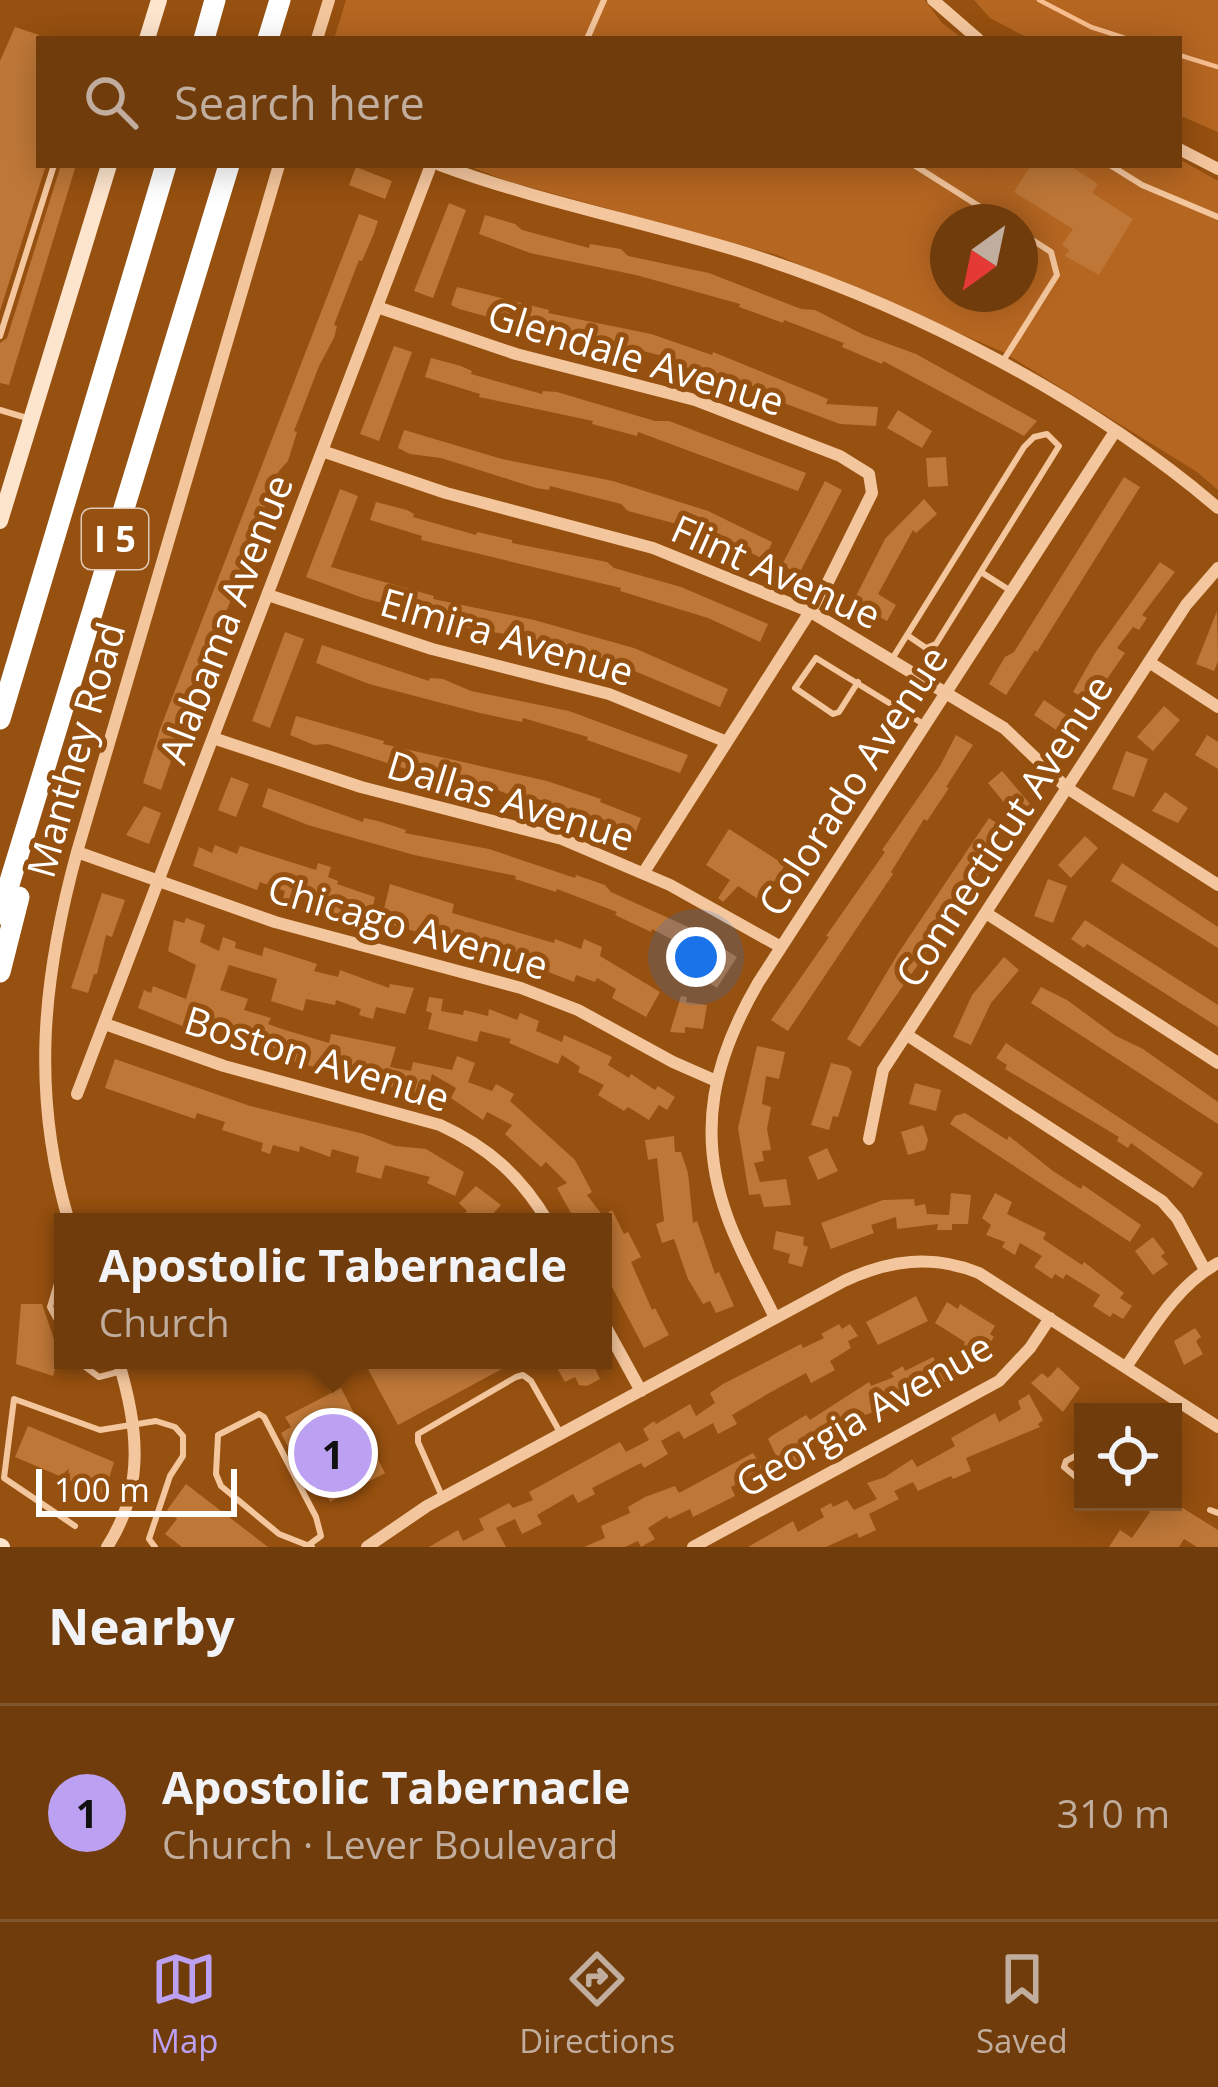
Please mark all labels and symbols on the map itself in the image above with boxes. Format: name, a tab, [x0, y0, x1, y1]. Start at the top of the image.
north arrow	[930, 204, 1038, 312]
street label: Glendale Avenue	[482, 286, 791, 427]
street label: Alabama Avenue	[145, 466, 304, 771]
street label: Flint Avenue	[664, 501, 889, 640]
road number: I 5	[82, 509, 148, 569]
street label: Elmira Avenue	[375, 574, 640, 697]
street label: Manthey Road	[13, 616, 136, 883]
street label: Colorado Avenue	[745, 635, 959, 926]
street label: Connecticut Avenue	[882, 664, 1124, 997]
street label: Dallas Avenue	[381, 737, 642, 862]
street label: Chicago Avenue	[262, 860, 555, 991]
your location	[666, 927, 726, 987]
street label: Boston Avenue	[178, 992, 456, 1123]
street label: Georgia Avenue	[725, 1319, 1001, 1509]
pin: 1	[294, 1408, 372, 1498]
scale bar	[36, 1463, 237, 1516]

